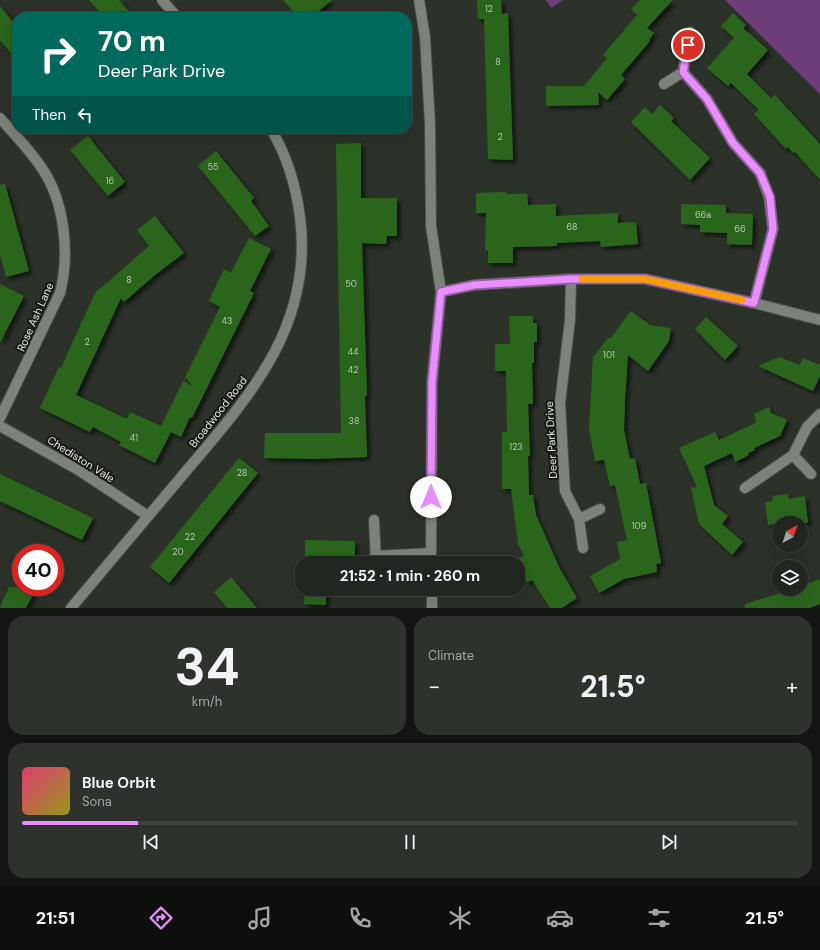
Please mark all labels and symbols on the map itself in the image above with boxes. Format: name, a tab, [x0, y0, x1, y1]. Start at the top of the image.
house number: 12	[485, 3, 493, 15]
pin	[671, 28, 705, 62]
house number: 8	[495, 56, 501, 68]
house number: 2	[497, 131, 503, 143]
house number: 55	[208, 161, 218, 173]
house number: 16	[106, 175, 115, 187]
house number: 66a	[695, 209, 711, 221]
house number: 68	[566, 221, 578, 233]
house number: 66	[734, 223, 746, 235]
house number: 8	[126, 274, 132, 286]
house number: 50	[345, 278, 357, 290]
street label: Rose Ash Lane	[14, 280, 56, 354]
house number: 43	[222, 315, 232, 327]
house number: 2	[84, 336, 90, 348]
house number: 44	[348, 346, 359, 358]
house number: 101	[603, 349, 615, 361]
house number: 42	[348, 364, 358, 376]
street label: Broadwood Road	[186, 374, 250, 450]
street label: Deer Park Drive	[542, 401, 560, 479]
house number: 38	[349, 415, 359, 427]
house number: 41	[130, 432, 138, 444]
street label: Chediston Vale	[45, 433, 117, 485]
house number: 123	[509, 441, 523, 453]
house number: 28	[237, 467, 247, 479]
position arrow	[410, 476, 452, 518]
north arrow	[772, 516, 808, 552]
house number: 109	[632, 520, 647, 532]
house number: 22	[185, 531, 195, 543]
speed limit sign: 40	[12, 544, 64, 596]
house number: 20	[172, 546, 184, 558]

